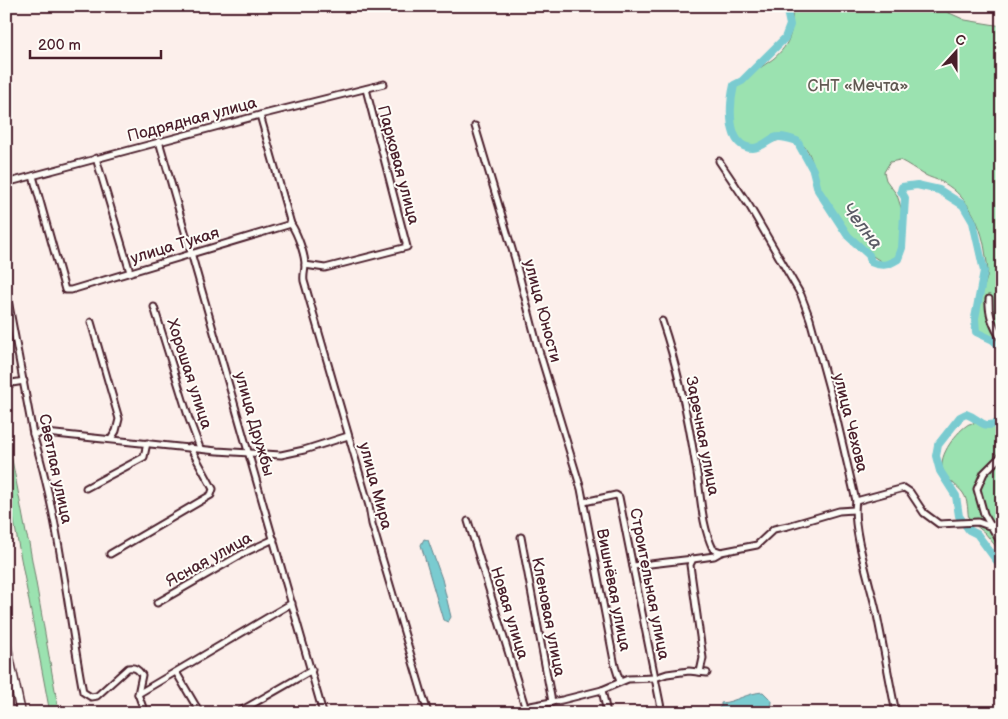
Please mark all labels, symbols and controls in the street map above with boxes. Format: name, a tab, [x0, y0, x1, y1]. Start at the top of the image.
scale bar	[30, 28, 161, 60]
north arrow	[930, 28, 980, 78]
text: С	[953, 31, 968, 50]
text: 200 m	[38, 36, 81, 55]
park label: СНТ «Мечта»	[808, 77, 908, 96]
street label: Подрядная улица	[125, 93, 259, 146]
street label: Парковая улица	[373, 103, 423, 227]
water label: Челна	[837, 199, 887, 253]
street label: улица Тукая	[128, 223, 222, 269]
street label: улица Юности	[519, 257, 565, 365]
street label: Хорошая улица	[162, 317, 216, 432]
street label: улица Дружбы	[230, 370, 278, 478]
street label: улица Чехова	[829, 372, 872, 475]
street label: Заречная улица	[681, 375, 723, 498]
street label: Светлая улица	[34, 412, 76, 526]
street label: улица Мира	[354, 440, 396, 532]
street label: Строительная улица	[625, 507, 673, 662]
street label: Вишнёвая улица	[592, 527, 634, 653]
street label: Ясная улица	[163, 528, 256, 591]
street label: Кленовая улица	[527, 556, 569, 679]
street label: Новая улица	[486, 565, 532, 662]

